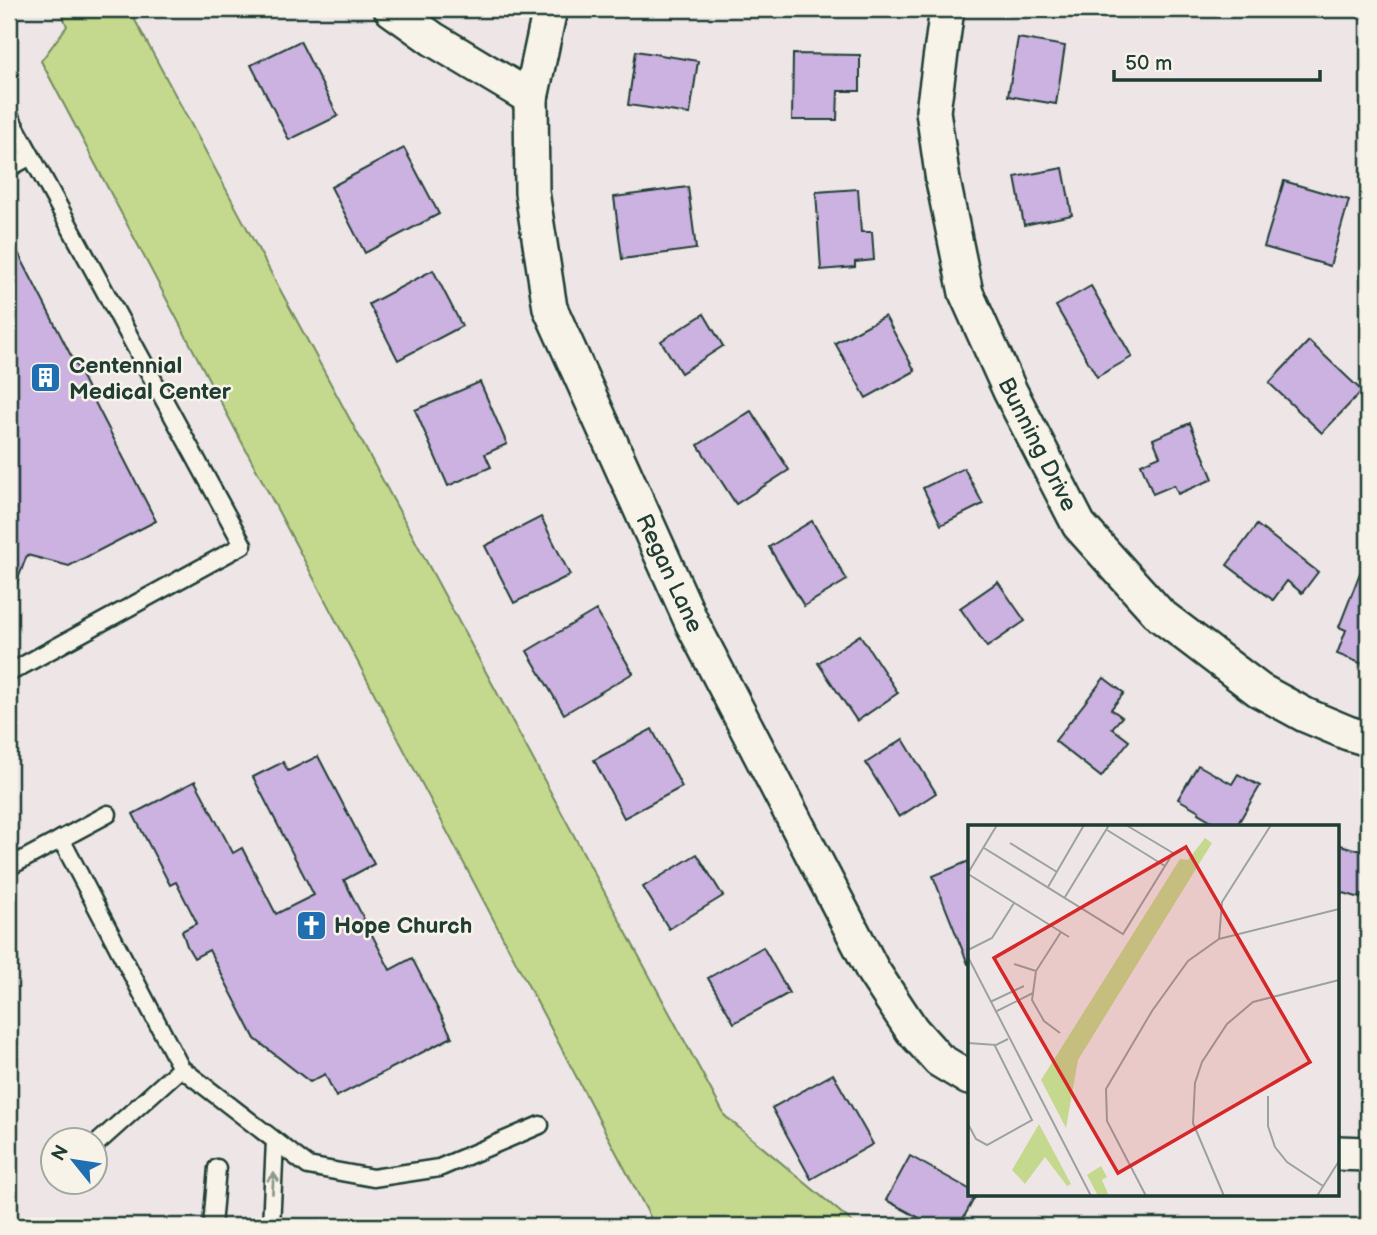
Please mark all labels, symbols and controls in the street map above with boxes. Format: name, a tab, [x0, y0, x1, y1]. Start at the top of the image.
scale bar	[1114, 38, 1321, 82]
text: 50 m	[1125, 51, 1172, 76]
place label: Centennial Medical Center	[69, 352, 232, 406]
building icon: Centennial Medical Center	[29, 361, 63, 395]
street label: Bunning Drive	[991, 373, 1083, 516]
street label: Regan Lane	[629, 510, 709, 637]
inset map	[968, 825, 1338, 1196]
church icon: Hope Church	[294, 908, 328, 942]
place label: Hope Church	[334, 912, 472, 940]
north arrow	[38, 1126, 108, 1196]
text: N	[47, 1141, 74, 1165]
one-way arrow	[266, 1172, 279, 1195]

